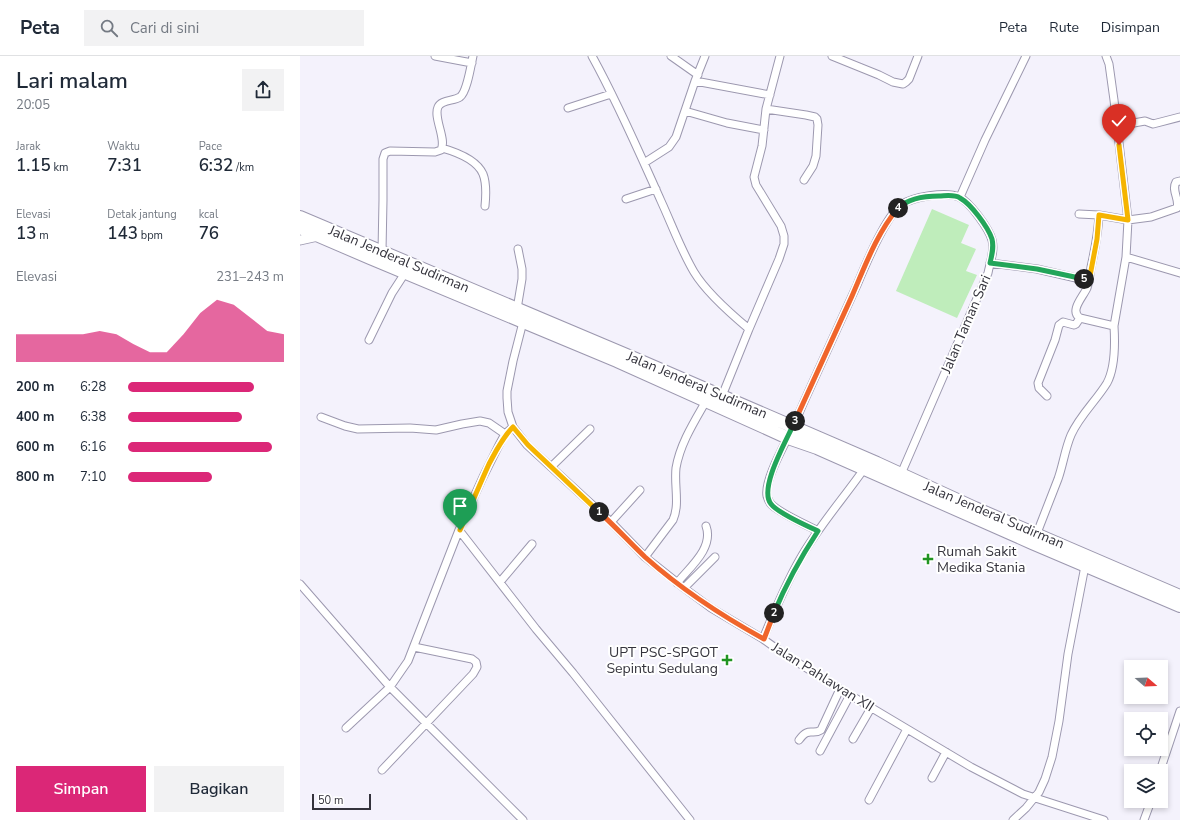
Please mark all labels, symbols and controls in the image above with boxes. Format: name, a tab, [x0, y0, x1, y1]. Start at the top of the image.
search box	[84, 10, 364, 46]
text: Peta	[20, 15, 60, 41]
icon: search	[98, 17, 120, 39]
text: Cari di sini	[130, 18, 199, 38]
text: Peta	[999, 18, 1027, 37]
text: Rute	[1049, 18, 1079, 37]
text: Disimpan	[1101, 18, 1160, 37]
text: Lari malam	[16, 66, 128, 96]
button: share	[242, 69, 284, 111]
text: 20:05	[16, 96, 50, 114]
pin	[1102, 104, 1136, 145]
icon: check	[1108, 110, 1130, 132]
text: Jarak	[16, 139, 41, 154]
text: Waktu	[107, 139, 140, 154]
text: Pace	[199, 139, 222, 154]
text: 1.15	[16, 154, 51, 177]
text: 7:31	[107, 154, 142, 177]
text: 6:32	[199, 154, 233, 177]
text: km	[51, 160, 68, 175]
text: /km	[233, 160, 254, 175]
pin: 4	[888, 198, 908, 218]
text: 4	[895, 200, 901, 215]
text: Elevasi	[16, 207, 51, 222]
text: Detak jantung	[107, 207, 177, 222]
text: kcal	[199, 207, 218, 222]
street label: Jalan Jenderal Sudirman	[325, 220, 472, 297]
text: 13	[16, 222, 36, 245]
text: 143	[107, 222, 138, 245]
text: 76	[199, 222, 219, 245]
text: m	[36, 228, 49, 243]
text: bpm	[138, 228, 163, 243]
text: Elevasi	[16, 268, 57, 286]
text: 231–243 m	[216, 268, 284, 286]
pin: 5	[1074, 269, 1094, 289]
text: 5	[1081, 271, 1087, 286]
street label: Jalan Taman Sari	[936, 272, 995, 377]
street label: Jalan Jenderal Sudirman	[623, 346, 770, 423]
text: 200 m	[16, 378, 54, 396]
text: 6:28	[80, 378, 106, 396]
text: 400 m	[16, 408, 54, 426]
text: 6:38	[80, 408, 106, 426]
pin: 3	[785, 411, 805, 431]
text: 3	[792, 413, 798, 428]
text: 600 m	[16, 438, 54, 456]
text: 6:16	[80, 438, 106, 456]
text: 800 m	[16, 468, 54, 486]
text: 7:10	[80, 468, 106, 486]
street label: Jalan Jenderal Sudirman	[920, 476, 1067, 553]
pin	[443, 489, 477, 530]
icon: arrive	[449, 495, 471, 517]
pin: 1	[589, 502, 609, 522]
text: 1	[596, 504, 602, 519]
place label: Rumah Sakit Medika Stania	[937, 542, 1025, 577]
marker: Rumah Sakit Medika Stania	[922, 553, 934, 565]
pin: 2	[764, 603, 784, 623]
text: 2	[771, 605, 777, 620]
street label: Jalan Pahlawan XII	[767, 637, 878, 716]
place label: UPT PSC-SPGOT Sepintu Sedulang	[606, 643, 719, 678]
marker: UPT PSC-SPGOT Sepintu Sedulang	[721, 654, 733, 666]
north arrow	[1124, 660, 1168, 704]
map controls	[1124, 660, 1168, 808]
button: locate	[1124, 712, 1168, 756]
button: layers	[1124, 764, 1168, 808]
button: Simpan	[16, 766, 146, 812]
button: Bagikan	[154, 766, 284, 812]
scale bar	[312, 792, 371, 811]
text: 50 m	[318, 793, 343, 808]

